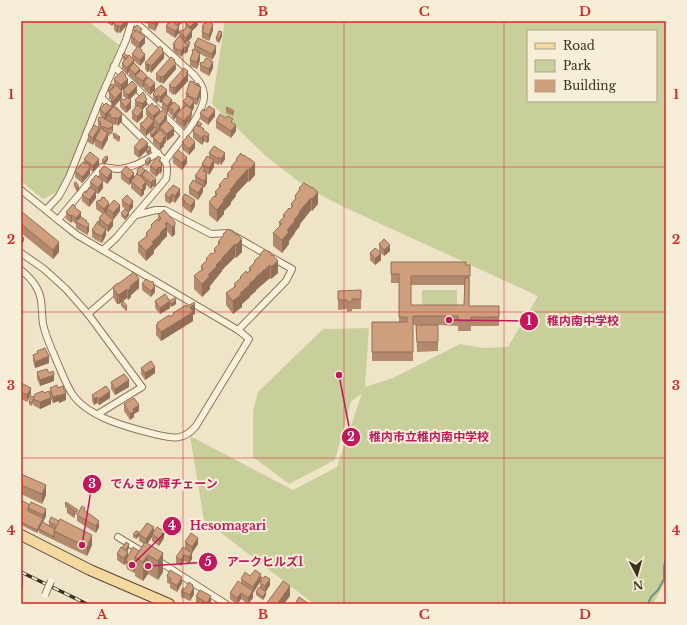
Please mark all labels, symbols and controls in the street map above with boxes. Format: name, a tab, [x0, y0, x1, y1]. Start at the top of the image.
text: A	[96, 3, 108, 20]
text: B	[258, 3, 268, 20]
text: C	[419, 3, 430, 20]
text: D	[579, 3, 591, 20]
legend	[527, 30, 657, 102]
text: Road	[563, 38, 595, 53]
text: Park	[563, 58, 591, 73]
text: Building	[563, 78, 617, 93]
text: 1	[8, 86, 14, 103]
text: 1	[673, 86, 679, 103]
text: 2	[7, 231, 15, 248]
text: 2	[672, 231, 680, 248]
callout: 稚内南中学校	[519, 309, 627, 333]
text: 1	[526, 313, 532, 328]
text: 稚内南中学校	[547, 313, 619, 328]
text: 3	[7, 377, 15, 394]
text: 3	[672, 377, 680, 394]
callout: 稚内市立稚内南中学校	[341, 425, 497, 449]
text: 2	[347, 429, 355, 444]
text: 稚内市立稚内南中学校	[369, 429, 489, 444]
callout: でんきの輝チェーン	[82, 472, 226, 496]
text: 3	[88, 476, 96, 491]
text: でんきの輝チェーン	[110, 476, 218, 491]
callout: Hesomagari	[162, 514, 274, 538]
text: 4	[168, 518, 176, 533]
text: Hesomagari	[190, 518, 267, 533]
text: 4	[7, 522, 16, 539]
text: 4	[672, 522, 681, 539]
callout: アークヒルズ1	[198, 550, 311, 574]
text: 5	[204, 554, 212, 569]
text: アークヒルズ1	[227, 554, 303, 569]
north arrow	[617, 555, 657, 595]
text: N	[632, 577, 644, 593]
text: A	[96, 606, 108, 623]
text: B	[258, 606, 268, 623]
text: C	[419, 606, 430, 623]
text: D	[579, 606, 591, 623]

